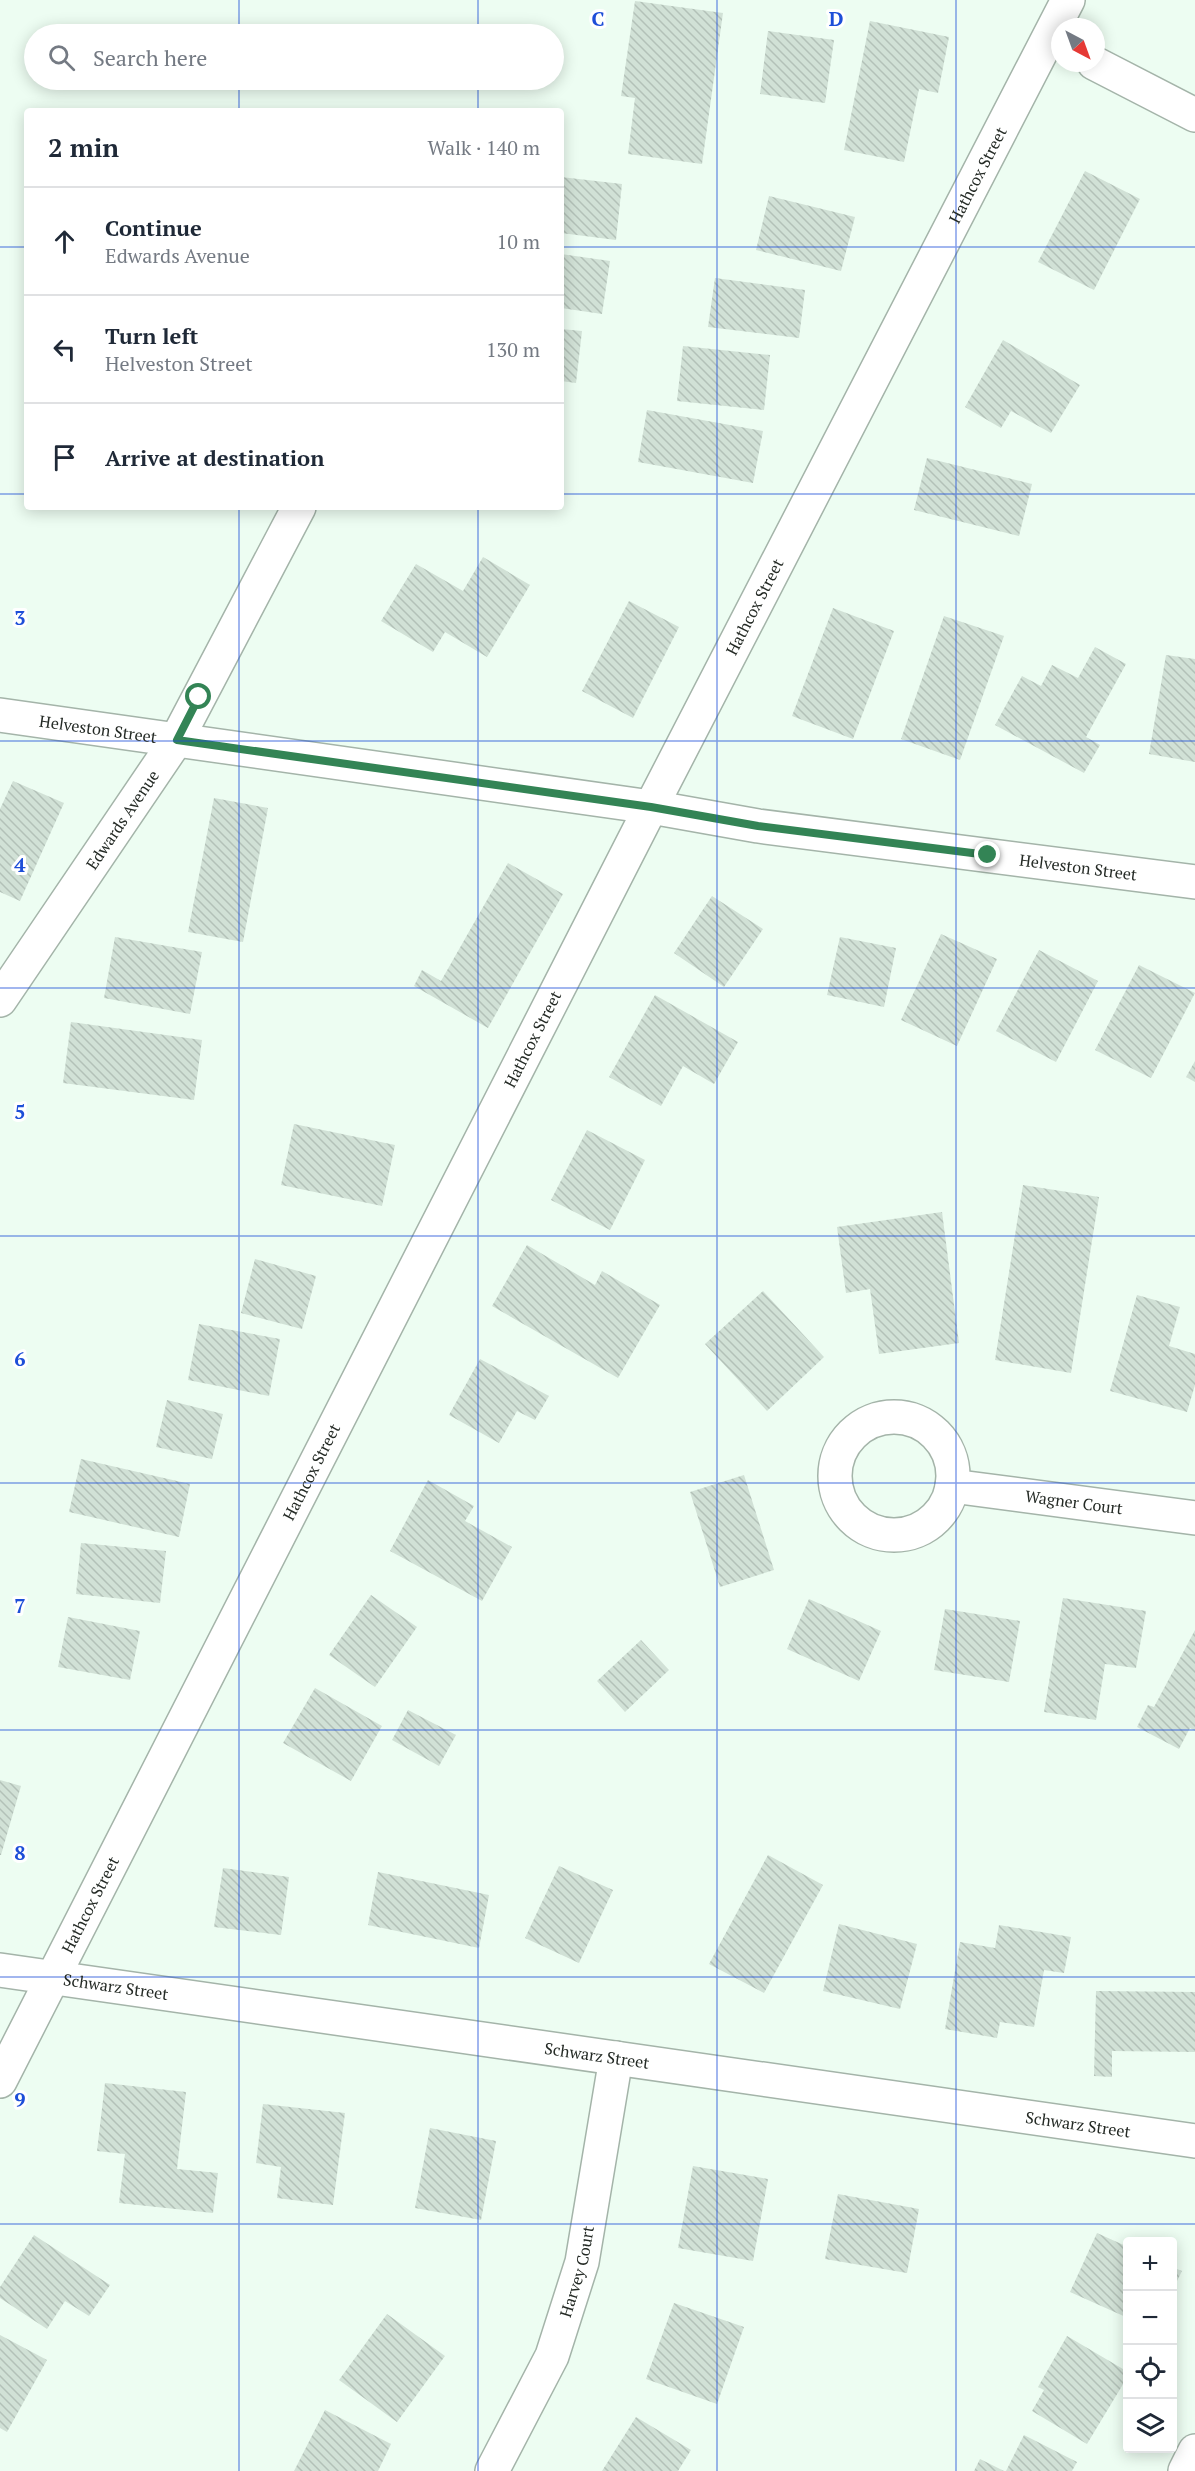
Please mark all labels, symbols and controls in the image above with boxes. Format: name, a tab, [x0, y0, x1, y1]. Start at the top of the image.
text: C	[591, 5, 605, 32]
text: D	[829, 5, 843, 32]
north arrow	[1051, 18, 1105, 72]
search box	[24, 24, 564, 90]
icon: search	[45, 41, 78, 74]
text: Search here	[93, 43, 207, 72]
street label: Hathcox Street	[943, 123, 1012, 227]
text: 2 min	[48, 130, 119, 164]
text: Walk · 140 m	[428, 134, 540, 161]
text: Continue	[105, 213, 202, 242]
icon: ahead	[48, 225, 81, 258]
text: 10 m	[497, 228, 540, 255]
text: Edwards Avenue	[105, 242, 250, 269]
text: Turn left	[105, 321, 198, 350]
icon: left	[48, 333, 81, 366]
text: 130 m	[486, 336, 540, 363]
text: Helveston Street	[105, 350, 253, 377]
icon: arrive	[48, 441, 81, 474]
text: Arrive at destination	[105, 443, 324, 472]
street label: Hathcox Street	[720, 555, 789, 659]
text: 3	[14, 604, 26, 631]
route start	[185, 683, 211, 709]
street label: Helveston Street	[38, 710, 158, 748]
street label: Edwards Avenue	[81, 765, 164, 874]
route end	[974, 841, 1000, 867]
street label: Helveston Street	[1018, 849, 1138, 885]
text: 4	[14, 851, 26, 878]
street label: Hathcox Street	[498, 987, 566, 1091]
text: 5	[14, 1098, 26, 1125]
text: 6	[14, 1345, 26, 1372]
street label: Hathcox Street	[277, 1420, 345, 1524]
street label: Wagner Court	[1024, 1485, 1124, 1519]
text: 7	[14, 1592, 26, 1619]
text: 8	[14, 1839, 26, 1866]
street label: Hathcox Street	[56, 1852, 124, 1957]
street label: Schwarz Street	[62, 1968, 170, 2005]
street label: Schwarz Street	[543, 2037, 651, 2074]
text: 9	[14, 2086, 26, 2113]
street label: Schwarz Street	[1024, 2106, 1132, 2143]
street label: Harvey Court	[554, 2224, 599, 2320]
map controls	[1123, 2237, 1177, 2453]
button: +	[1123, 2237, 1177, 2291]
button: −	[1123, 2291, 1177, 2345]
button: locate	[1123, 2345, 1177, 2399]
button: layers	[1123, 2399, 1177, 2453]

